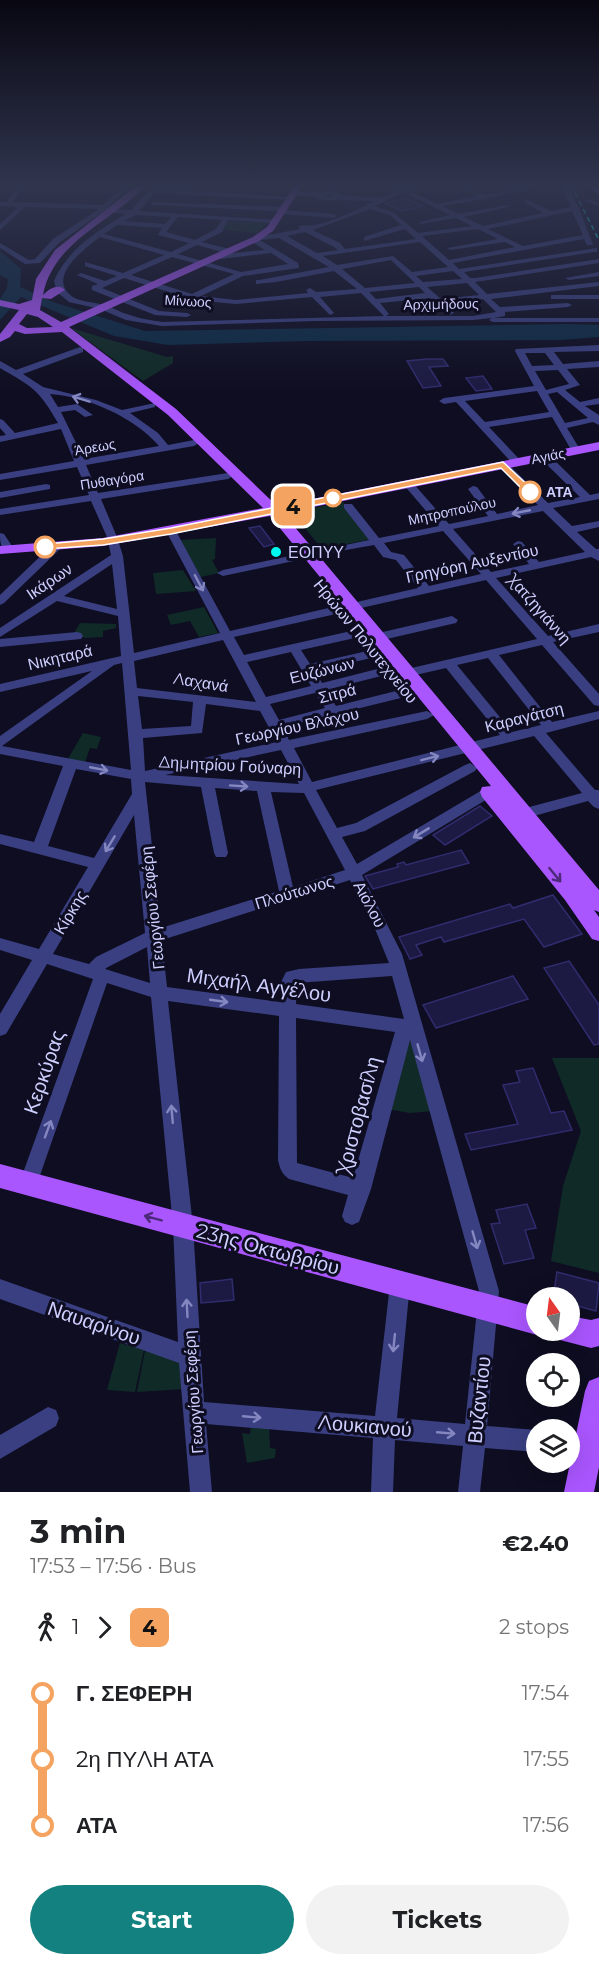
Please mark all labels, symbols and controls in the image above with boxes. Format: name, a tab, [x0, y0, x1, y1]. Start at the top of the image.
street label: Μίνωος	[164, 291, 212, 311]
street label: Αρχιμήδους	[403, 294, 479, 314]
one-way arrow	[72, 393, 91, 404]
street label: Άρεως	[73, 435, 117, 459]
street label: Αγιάς	[530, 444, 567, 468]
street label: Πυθαγόρα	[79, 466, 145, 494]
marker: ΑΤΑ	[519, 481, 541, 503]
place label: ΑΤΑ	[546, 483, 573, 501]
line badge: 4	[274, 486, 312, 526]
unlabelled marker	[324, 489, 342, 507]
street label: Μητροπούλου	[406, 493, 498, 529]
text: 4	[286, 494, 300, 519]
one-way arrow	[512, 507, 531, 518]
unlabelled marker	[34, 536, 56, 558]
street label: Γρηγόρη Αυξεντίου	[404, 540, 540, 587]
place label: ΕΟΠΥΥ	[288, 543, 344, 562]
marker: ΕΟΠΥΥ	[269, 545, 283, 559]
street label: Ικάρων	[23, 559, 76, 604]
street label: Χατζηγιάννη	[503, 569, 575, 648]
one-way arrow	[194, 573, 205, 591]
street label: Ηρώων Πολυτεχνείου	[310, 575, 421, 707]
street label: Νικηταρά	[26, 641, 94, 674]
street label: Ευζώνων	[288, 653, 357, 688]
street label: Λαχανά	[172, 669, 230, 696]
street label: Σιτρά	[316, 680, 358, 707]
street label: Καραγάτση	[483, 699, 565, 736]
street label: Γεωργίου Βλάχου	[234, 704, 361, 749]
street label: Δημητρίου Γούναρη	[158, 752, 302, 779]
one-way arrow	[420, 752, 439, 763]
one-way arrow	[88, 764, 108, 775]
one-way arrow	[228, 781, 248, 792]
one-way arrow	[413, 827, 430, 839]
one-way arrow	[103, 835, 115, 852]
street label: Γεωργίου Σεφέρη	[137, 846, 168, 970]
one-way arrow	[549, 866, 562, 882]
street label: Πλούτωνος	[253, 871, 336, 913]
street label: Αιόλου	[350, 878, 390, 931]
street label: Κίρκης	[50, 887, 91, 938]
street label: Μιχαήλ Αγγέλου	[185, 963, 333, 1007]
one-way arrow	[209, 995, 228, 1006]
street label: Κερκύρας	[18, 1027, 70, 1117]
one-way arrow	[415, 1043, 426, 1062]
street label: Χριστοβασίλη	[330, 1054, 385, 1179]
one-way arrow	[166, 1104, 177, 1124]
one-way arrow	[43, 1120, 54, 1139]
one-way arrow	[144, 1211, 163, 1223]
street label: 23ης Οκτωβρίου	[194, 1218, 342, 1280]
one-way arrow	[470, 1230, 481, 1249]
north arrow	[526, 1287, 580, 1341]
map controls	[526, 1287, 580, 1473]
street label: Ναυαρίνου	[45, 1296, 143, 1350]
one-way arrow	[181, 1299, 192, 1319]
street label: Γεωργίου Σεφέρη	[180, 1330, 207, 1454]
one-way arrow	[388, 1332, 399, 1352]
button: locate	[526, 1353, 580, 1407]
street label: Βυζαντίου	[462, 1355, 496, 1445]
street label: Λουκιανού	[317, 1410, 413, 1442]
one-way arrow	[241, 1412, 261, 1423]
button: layers	[526, 1419, 580, 1473]
one-way arrow	[436, 1428, 456, 1439]
text: 3 min	[30, 1511, 126, 1551]
text: €2.40	[502, 1530, 569, 1557]
text: 17:53 – 17:56 · Bus	[30, 1554, 196, 1578]
icon: walk	[30, 1611, 63, 1644]
icon: forward	[88, 1611, 121, 1644]
text: 1	[72, 1615, 79, 1639]
text: 4	[142, 1615, 157, 1640]
text: 2 stops	[499, 1615, 569, 1639]
text: Γ. ΣΕΦΕΡΗ	[76, 1680, 192, 1707]
text: 17:54	[522, 1681, 569, 1705]
text: 2η ΠΥΛΗ ΑΤΑ	[76, 1746, 214, 1773]
text: 17:55	[524, 1747, 569, 1771]
text: ΑΤΑ	[76, 1812, 118, 1839]
text: 17:56	[523, 1813, 569, 1837]
button: Start	[30, 1885, 294, 1954]
button: Tickets	[306, 1885, 569, 1954]

